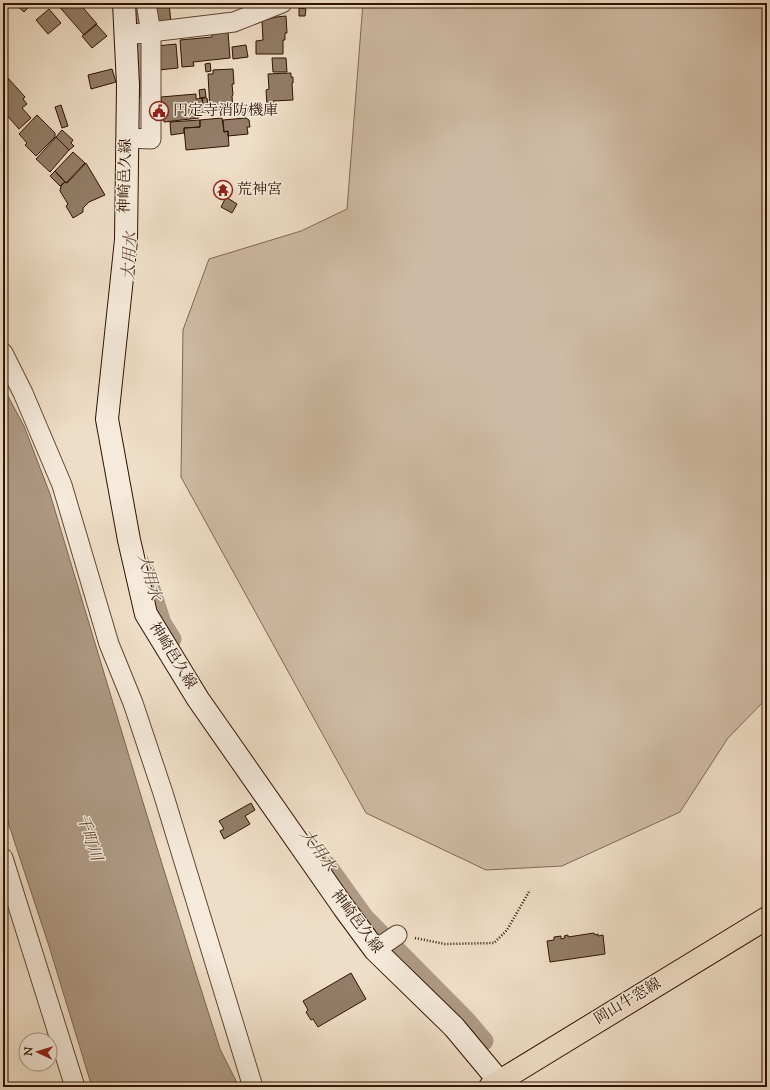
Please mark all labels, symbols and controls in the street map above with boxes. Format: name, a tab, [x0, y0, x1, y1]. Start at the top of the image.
public building icon: 円定寺消防機庫	[148, 100, 170, 122]
place label: 円定寺消防機庫	[173, 101, 278, 122]
street label: 神崎邑久線	[115, 138, 137, 214]
temple icon: 荒神宮	[212, 179, 234, 201]
place label: 荒神宮	[237, 180, 282, 201]
water label: 大用水	[118, 229, 144, 281]
water label: 大用水	[130, 551, 166, 605]
street label: 神崎邑久線	[143, 619, 201, 693]
water label: 千町川	[69, 812, 107, 866]
water label: 大用水	[294, 825, 342, 879]
street label: 神崎邑久線	[325, 886, 387, 958]
street label: 岡山牛窓線	[590, 974, 666, 1030]
north arrow	[18, 1032, 58, 1072]
text: N	[21, 1046, 37, 1057]

